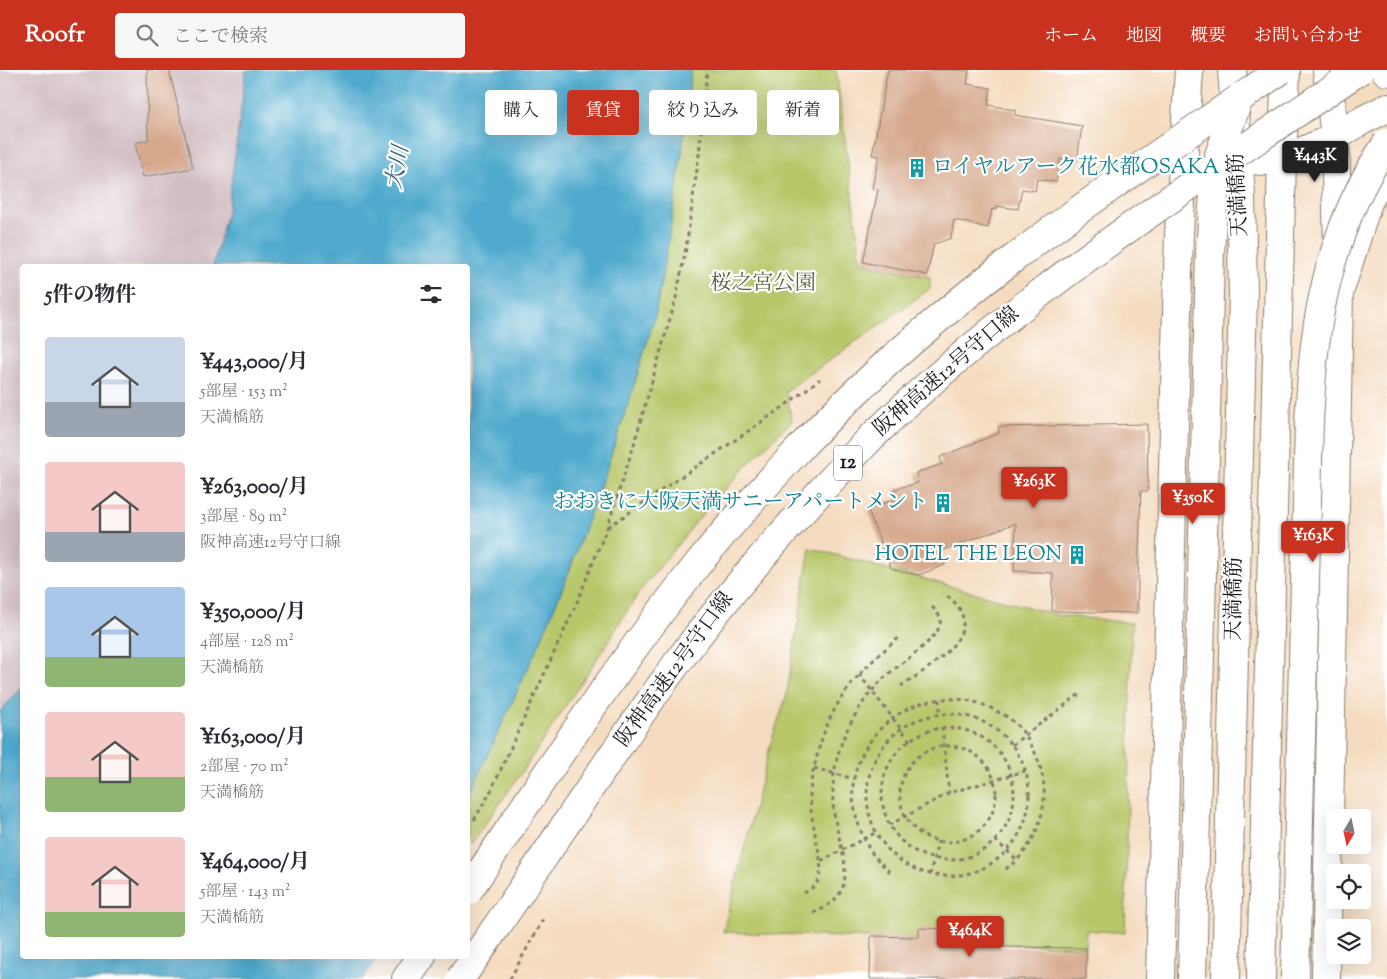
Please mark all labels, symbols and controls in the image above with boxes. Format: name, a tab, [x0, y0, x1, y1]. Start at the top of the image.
search box	[115, 13, 465, 58]
text: Roofr	[25, 18, 85, 52]
icon: search	[133, 21, 161, 49]
text: ここで検索	[173, 24, 268, 51]
text: ホーム	[1044, 24, 1098, 50]
text: 地図	[1126, 24, 1162, 50]
text: 概要	[1190, 24, 1226, 50]
text: お問い合わせ	[1254, 24, 1362, 50]
chip: 購入	[485, 90, 557, 135]
chip: 賃貸	[567, 90, 639, 135]
chip: 絞り込み	[649, 90, 757, 135]
chip: 新着	[767, 90, 839, 135]
pin: ¥443K	[1280, 140, 1350, 183]
water label: 大川	[379, 142, 419, 192]
text: ¥443K	[1293, 145, 1337, 168]
street label: 天満橋筋	[1222, 152, 1256, 238]
place label: ロイヤルアーク花水都OSAKA	[932, 153, 1220, 183]
building icon: ロイヤルアーク花水都OSAKA	[906, 157, 928, 179]
park label: 桜之宮公園	[711, 269, 816, 299]
icon: filters	[417, 280, 445, 308]
text: 5件の物件	[45, 281, 136, 311]
street label: 阪神高速12号守口線	[867, 300, 1027, 444]
text: ¥443,000/月	[200, 348, 309, 378]
icon: home	[85, 357, 145, 417]
text: 5部屋 · 153 m²	[200, 381, 288, 404]
text: 天満橋筋	[200, 407, 264, 430]
road number: 12	[834, 446, 862, 480]
pin: ¥263K	[999, 466, 1069, 509]
text: ¥263K	[1012, 471, 1056, 494]
text: ¥263,000/月	[200, 473, 309, 503]
icon: home	[85, 482, 145, 542]
pin: ¥350K	[1158, 482, 1228, 525]
text: ¥350K	[1172, 487, 1214, 510]
place label: おおきに大阪天満サニーアパートメント	[554, 488, 928, 518]
building icon: おおきに大阪天満サニーアパートメント	[932, 492, 954, 514]
text: 3部屋 · 89 m²	[200, 506, 287, 529]
pin: ¥163K	[1278, 520, 1348, 563]
text: ¥163K	[1292, 525, 1334, 548]
text: 阪神高速12号守口線	[200, 532, 341, 555]
place label: HOTEL THE LEON	[875, 540, 1062, 570]
building icon: HOTEL THE LEON	[1066, 544, 1088, 566]
street label: 天満橋筋	[1219, 557, 1251, 641]
street label: 阪神高速12号守口線	[609, 586, 741, 754]
text: ¥350,000/月	[200, 598, 306, 628]
icon: home	[85, 607, 145, 667]
text: 4部屋 · 128 m²	[200, 631, 294, 654]
text: 天満橋筋	[200, 657, 264, 680]
text: ¥163,000/月	[200, 723, 306, 753]
icon: home	[85, 732, 145, 792]
text: 2部屋 · 70 m²	[200, 756, 289, 779]
text: 天満橋筋	[200, 782, 264, 805]
north arrow	[1326, 809, 1371, 854]
map controls	[1326, 809, 1371, 964]
text: ¥464,000/月	[200, 848, 310, 878]
icon: home	[85, 857, 145, 917]
button: locate	[1326, 864, 1371, 909]
text: 5部屋 · 143 m²	[200, 881, 290, 904]
text: 天満橋筋	[200, 907, 264, 930]
pin: ¥464K	[935, 916, 1005, 958]
button: layers	[1326, 919, 1371, 964]
text: ¥464K	[948, 920, 992, 943]

